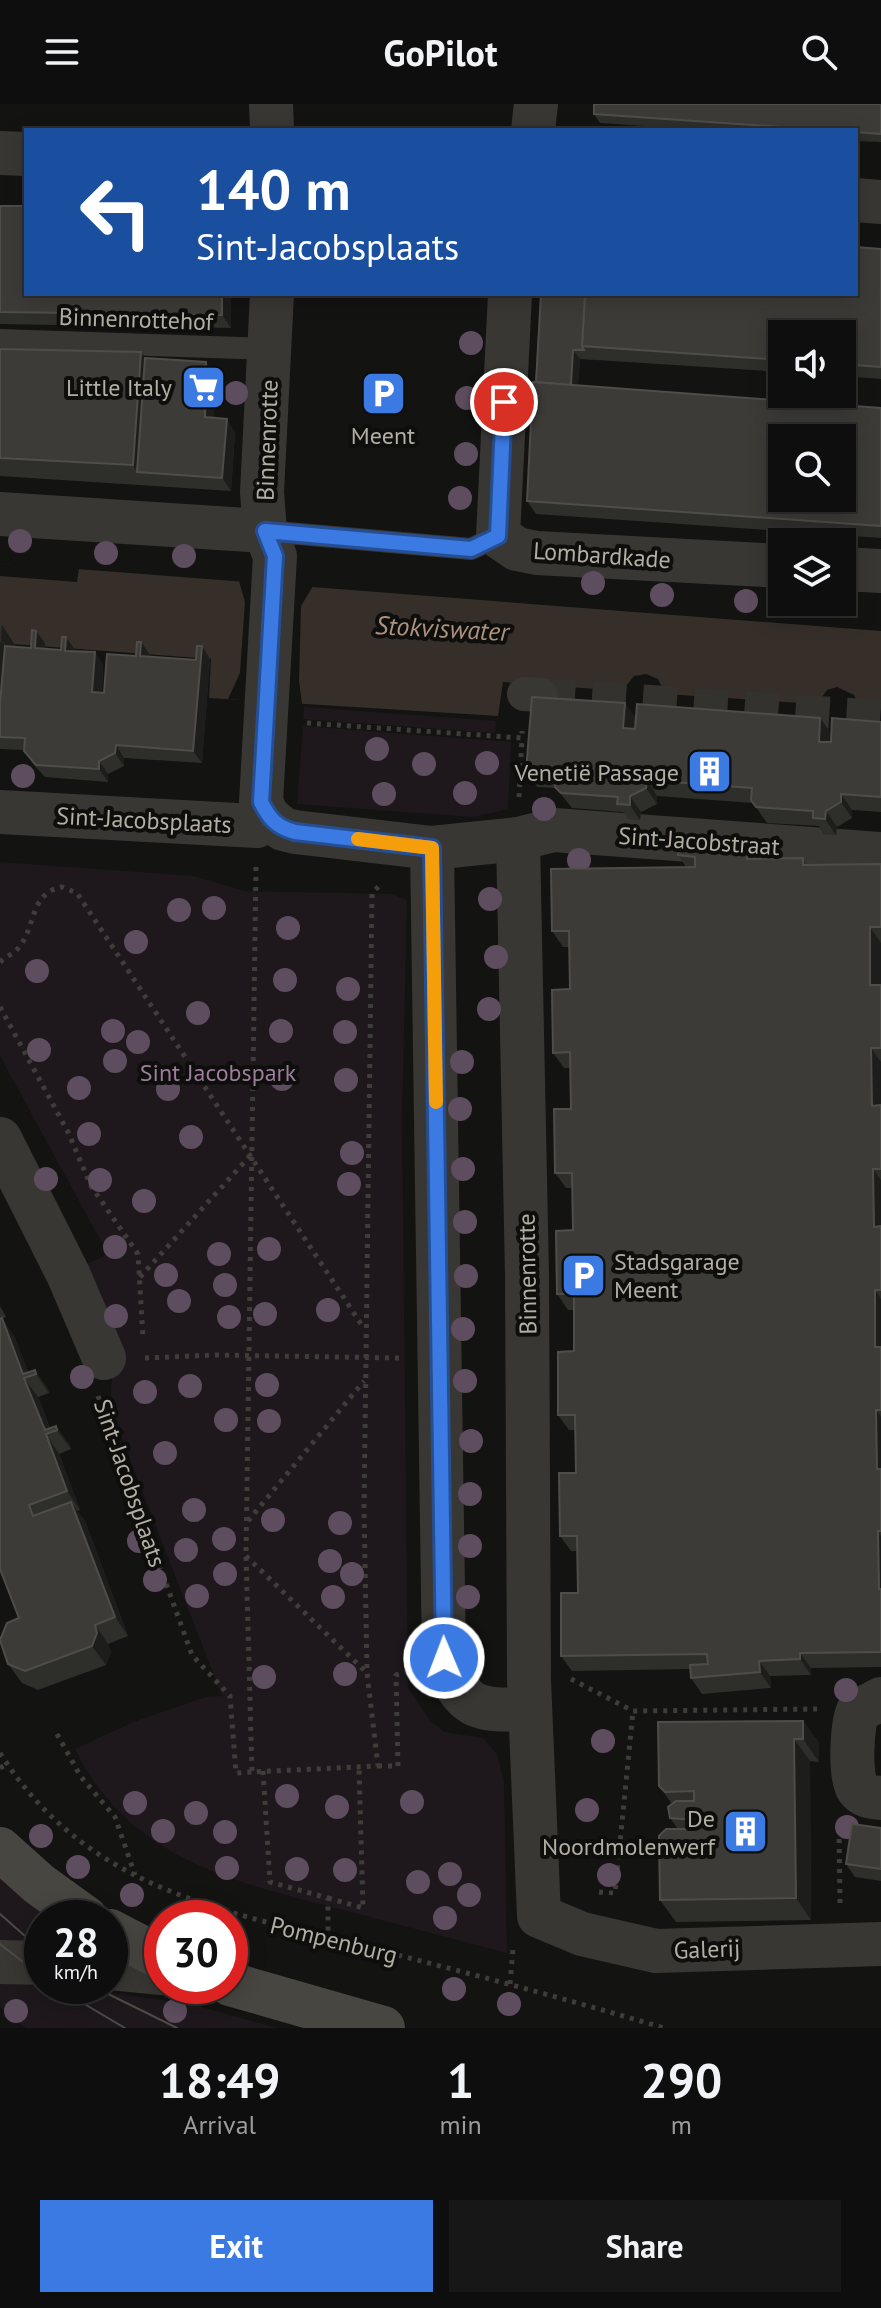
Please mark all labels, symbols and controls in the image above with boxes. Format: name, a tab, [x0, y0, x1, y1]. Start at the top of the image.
text: GoPilot	[383, 29, 498, 76]
icon: menu	[40, 30, 84, 74]
icon: search	[797, 30, 841, 74]
text: 140 m	[196, 153, 351, 225]
icon: left	[64, 160, 168, 264]
text: Sint-Jacobsplaats	[196, 223, 459, 270]
street label: Binnenrottehof	[58, 301, 215, 337]
map controls	[768, 320, 856, 616]
button: sound	[768, 320, 856, 408]
supermarket icon: Little Italy	[179, 363, 227, 411]
pin	[470, 368, 538, 436]
parking icon: Meent	[359, 369, 407, 417]
place label: Little Italy	[66, 372, 172, 403]
street label: Binnenrotte	[249, 379, 285, 501]
icon: arrive	[482, 380, 526, 424]
place label: Meent	[351, 420, 415, 451]
button: search	[768, 424, 856, 512]
button: layers	[768, 528, 856, 616]
street label: Lombardkade	[532, 535, 672, 575]
water label: Stokviswater	[374, 608, 511, 648]
building icon: Venetië Passage	[686, 748, 734, 796]
place label: Venetië Passage	[513, 757, 679, 788]
street label: Sint-Jacobsplaats	[56, 800, 232, 840]
street label: Sint-Jacobstraat	[617, 820, 781, 862]
park label: Sint Jacobspark	[140, 1057, 297, 1088]
street label: Binnenrotte	[510, 1213, 544, 1335]
place label: Stadsgarage Meent	[614, 1246, 740, 1305]
parking icon: Stadsgarage Meent	[559, 1251, 607, 1299]
street label: Sint-Jacobsplaats	[87, 1395, 173, 1571]
position arrow	[402, 1616, 486, 1700]
place label: De Noordmolenwerf	[542, 1803, 716, 1862]
building icon: De Noordmolenwerf	[722, 1808, 770, 1856]
speed limit sign: 30	[144, 1900, 248, 2004]
street label: Pompenburg	[267, 1909, 401, 1971]
text: 28	[53, 1916, 99, 1968]
street label: Galerij	[673, 1932, 741, 1966]
text: km/h	[54, 1959, 98, 1985]
text: 18:49	[159, 2049, 281, 2111]
text: 1	[447, 2049, 474, 2111]
text: 290	[641, 2049, 722, 2111]
text: Arrival	[183, 2108, 256, 2141]
text: min	[439, 2108, 482, 2141]
text: m	[671, 2108, 692, 2141]
button: Exit	[40, 2200, 433, 2292]
button: Share	[449, 2200, 841, 2292]

